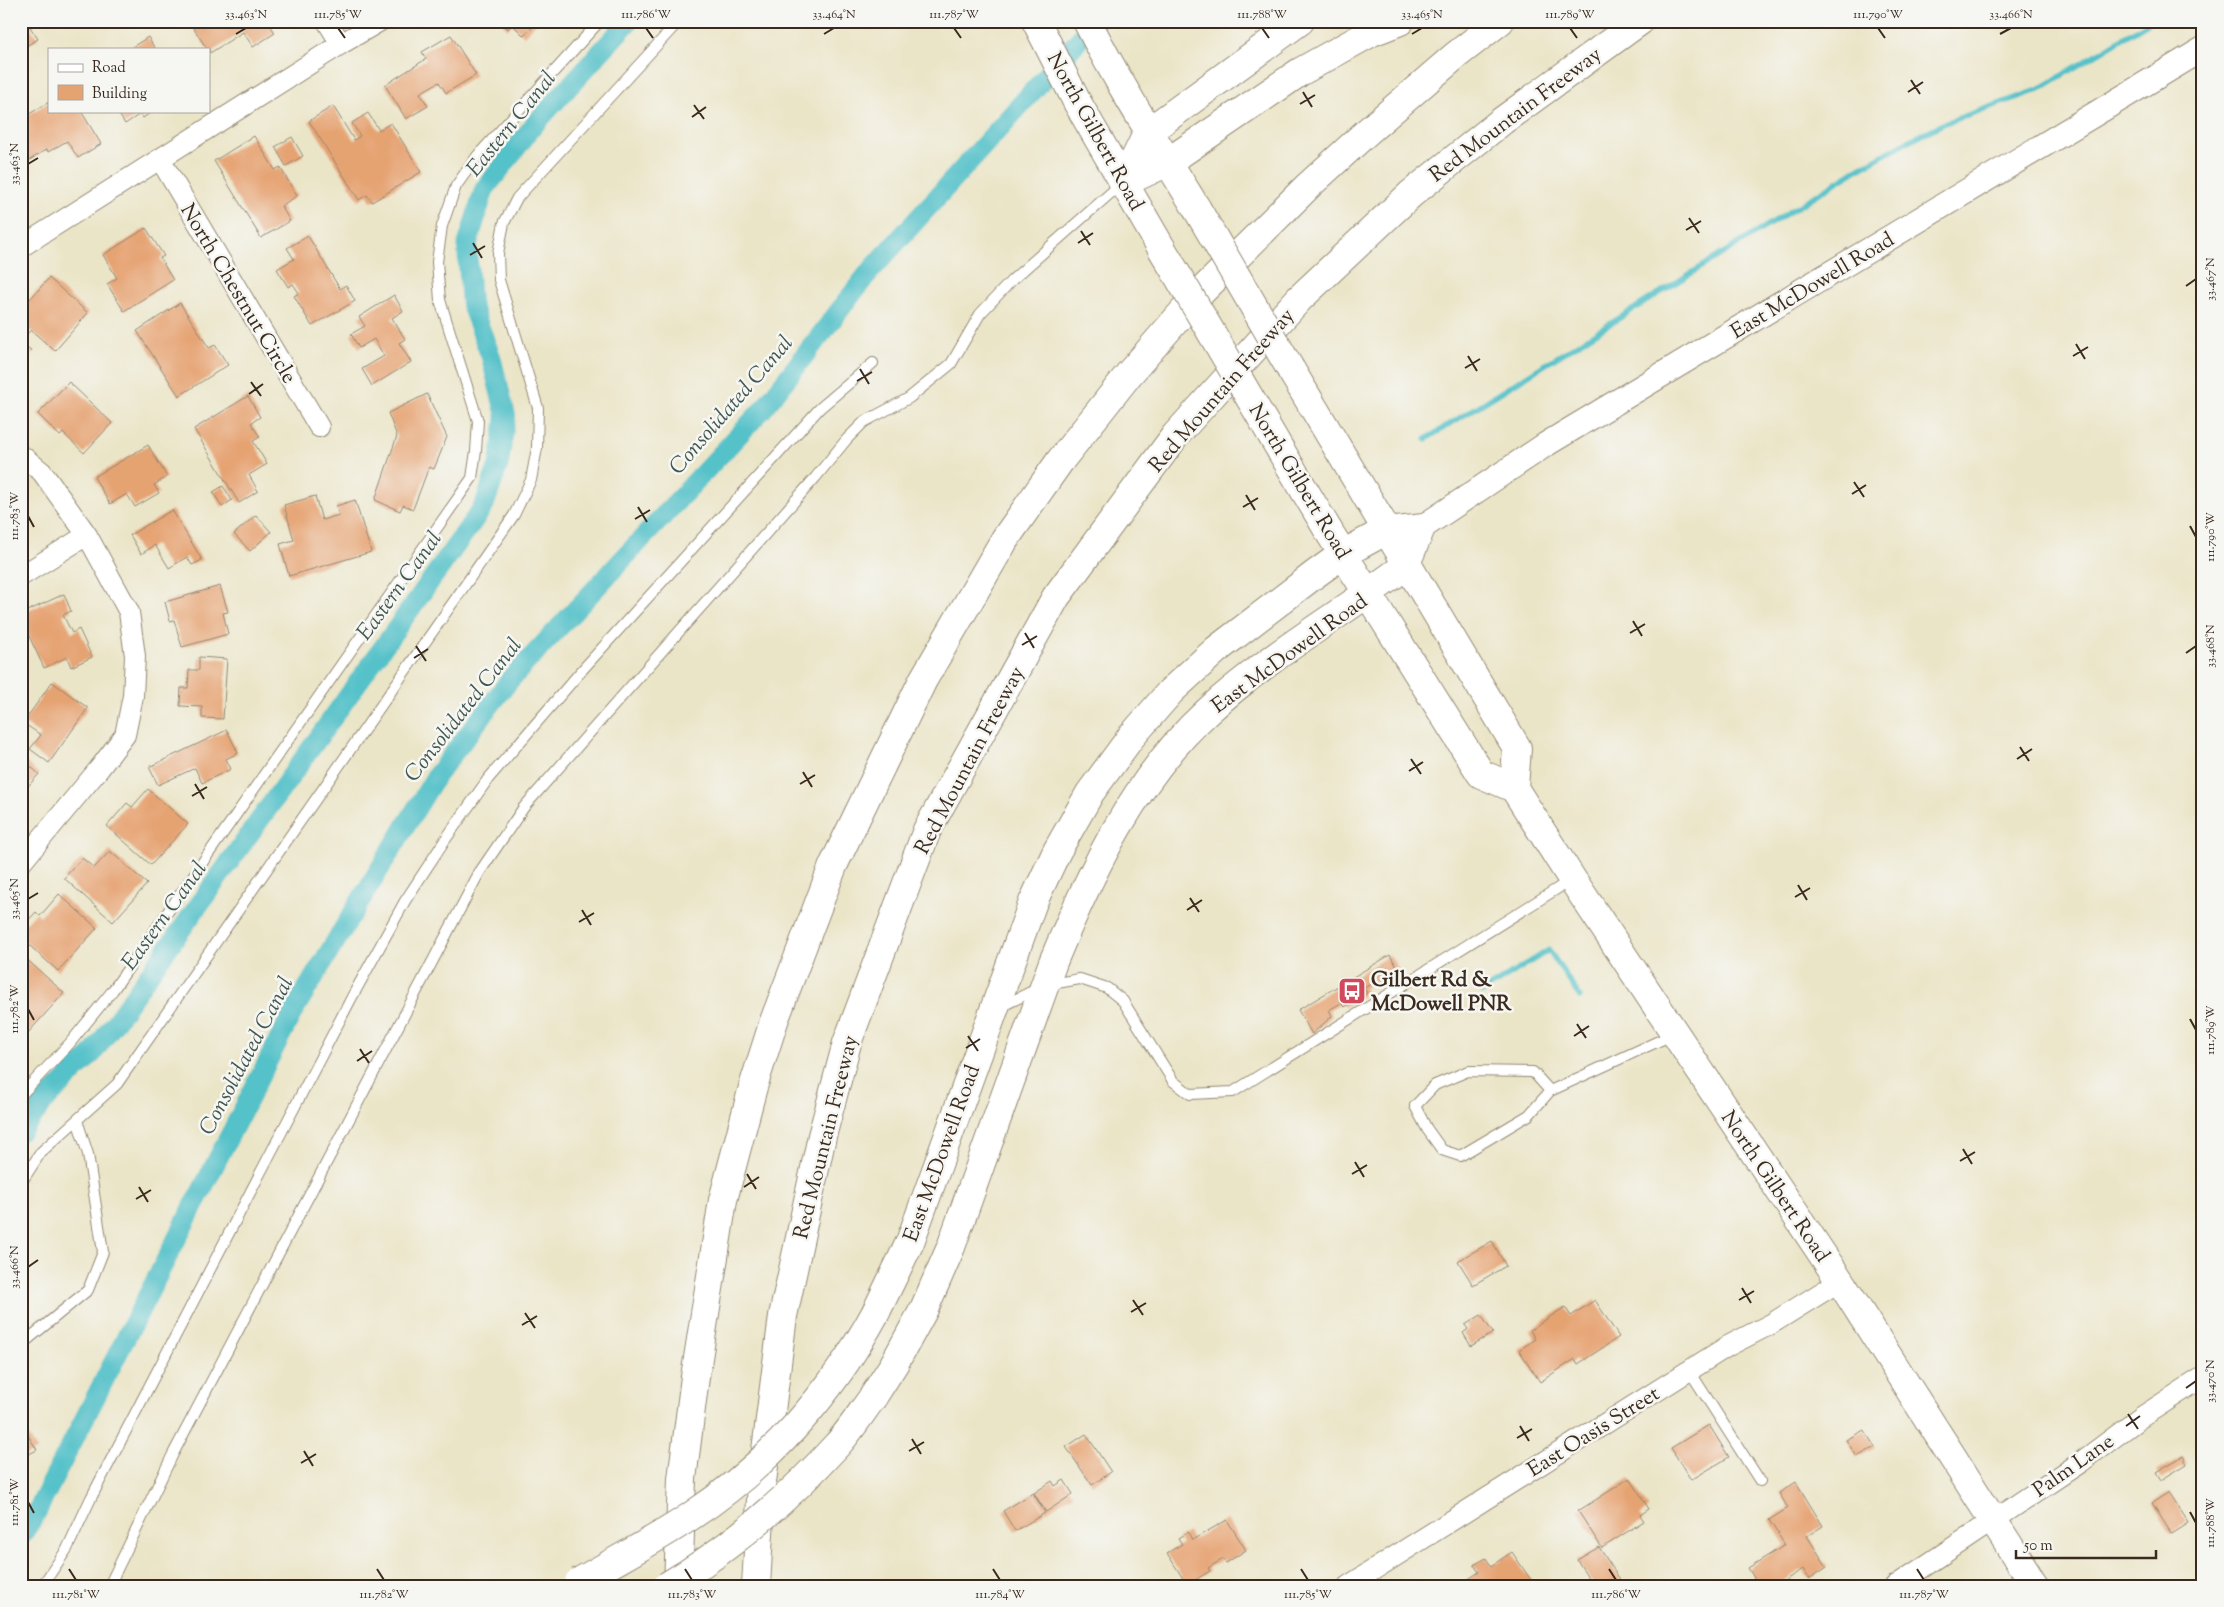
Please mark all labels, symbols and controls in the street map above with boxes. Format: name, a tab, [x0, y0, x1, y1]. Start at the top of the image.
text: 33.463°N	[225, 6, 267, 24]
text: 111.785°W	[314, 6, 363, 24]
text: 111.786°W	[621, 6, 672, 24]
text: 33.464°N	[812, 6, 856, 24]
text: 111.787°W	[929, 6, 980, 24]
text: 111.788°W	[1237, 6, 1288, 24]
text: 33.465°N	[1401, 6, 1443, 24]
text: 111.789°W	[1545, 6, 1595, 24]
text: 111.790°W	[1853, 6, 1903, 24]
text: 33.466°N	[1989, 6, 2033, 24]
street label: Red Mountain Freeway	[1424, 40, 1609, 190]
street label: North Gilbert Road	[1038, 47, 1150, 217]
legend	[48, 48, 210, 112]
text: Road	[92, 58, 126, 79]
water label: Eastern Canal	[460, 65, 565, 185]
text: Building	[92, 84, 147, 105]
text: 33.463°N	[6, 143, 24, 185]
street label: North Chestnut Circle	[172, 198, 303, 390]
street label: East McDowell Road	[1725, 226, 1901, 348]
text: 33.467°N	[2202, 257, 2220, 301]
street label: Red Mountain Freeway	[1143, 302, 1303, 480]
water label: Consolidated Canal	[663, 329, 802, 483]
street label: North Gilbert Road	[1240, 398, 1357, 566]
text: 111.783°W	[6, 491, 24, 540]
text: 111.790°W	[2202, 512, 2220, 562]
water label: Eastern Canal	[350, 525, 451, 648]
street label: East McDowell Road	[1206, 588, 1375, 722]
text: 33.468°N	[2202, 624, 2220, 668]
water label: Consolidated Canal	[398, 632, 531, 790]
street label: Red Mountain Freeway	[908, 661, 1033, 860]
water label: Eastern Canal	[115, 855, 216, 978]
text: 33.465°N	[6, 878, 24, 920]
place label: Gilbert Rd & McDowell PNR	[1371, 966, 1512, 1020]
water label: Consolidated Canal	[192, 971, 303, 1141]
bus stop icon: Gilbert Rd & McDowell PNR	[1337, 976, 1367, 1006]
text: 111.782°W	[6, 984, 24, 1033]
text: 111.789°W	[2202, 1005, 2220, 1055]
street label: Red Mountain Freeway	[787, 1032, 867, 1243]
street label: East McDowell Road	[897, 1061, 989, 1246]
street label: North Gilbert Road	[1712, 1105, 1836, 1269]
text: 33.466°N	[6, 1245, 24, 1289]
text: 33.470°N	[2202, 1359, 2220, 1403]
street label: East Oasis Street	[1522, 1380, 1666, 1485]
street label: Palm Lane	[2027, 1428, 2121, 1506]
text: 111.781°W	[6, 1477, 24, 1526]
text: 111.788°W	[2202, 1497, 2220, 1548]
scale bar	[2016, 1527, 2156, 1559]
text: 50 m	[2023, 1536, 2053, 1557]
text: 111.781°W	[52, 1586, 101, 1604]
text: 111.782°W	[360, 1586, 409, 1604]
text: 111.783°W	[668, 1586, 717, 1604]
text: 111.784°W	[975, 1586, 1025, 1604]
text: 111.785°W	[1284, 1586, 1333, 1604]
text: 111.786°W	[1591, 1586, 1642, 1604]
text: 111.787°W	[1899, 1586, 1950, 1604]

